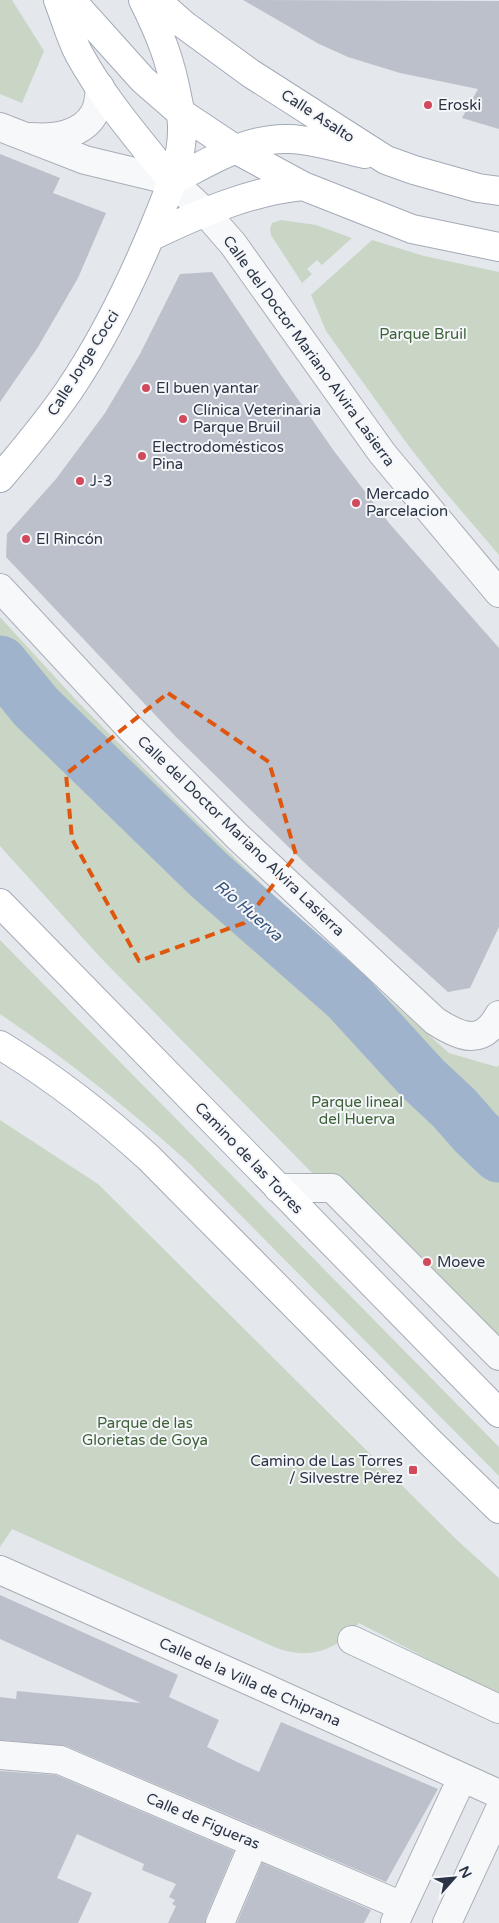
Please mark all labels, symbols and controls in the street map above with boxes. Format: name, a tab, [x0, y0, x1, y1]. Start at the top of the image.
street label: Calle Asalto	[278, 86, 358, 146]
place label: Eroski	[438, 96, 481, 114]
marker: Eroski	[422, 99, 434, 111]
street label: Calle del Doctor Mariano Alvira Lasierra	[219, 232, 399, 470]
street label: Calle Jorge Cocci	[43, 307, 123, 419]
park label: Parque Bruil	[379, 325, 467, 343]
place label: El buen yantar	[156, 379, 259, 397]
marker: El buen yantar	[140, 382, 152, 394]
place label: Clínica Veterinaria Parque Bruil	[193, 401, 321, 436]
marker: Clínica Veterinaria Parque Bruil	[177, 413, 189, 425]
place label: Electrodomésticos Pina	[152, 438, 284, 473]
marker: Electrodomésticos Pina	[136, 450, 148, 462]
place label: J-3	[90, 472, 113, 490]
marker: J-3	[74, 475, 86, 487]
place label: Mercado Parcelacion	[366, 485, 448, 520]
marker: Mercado Parcelacion	[350, 497, 362, 509]
place label: El Rincón	[36, 530, 103, 548]
marker: El Rincón	[20, 533, 32, 545]
street label: Calle del Doctor Mariano Alvira Lasierra	[134, 732, 348, 940]
water label: Río Huerva	[210, 876, 287, 946]
park label: Parque lineal del Huerva	[311, 1093, 403, 1128]
street label: Camino de las Torres	[191, 1099, 307, 1217]
place label: Moeve	[437, 1253, 485, 1271]
marker: Moeve	[421, 1256, 433, 1268]
park label: Parque de las Glorietas de Goya	[82, 1414, 208, 1449]
place label: Camino de Las Torres / Silvestre Pérez	[250, 1452, 403, 1487]
marker: Camino de Las Torres / Silvestre Pérez	[407, 1464, 419, 1476]
street label: Calle de la Villa de Chiprana	[156, 1634, 344, 1730]
street label: Calle de Figueras	[143, 1789, 263, 1853]
north arrow	[429, 1853, 479, 1903]
text: N	[455, 1863, 475, 1881]

